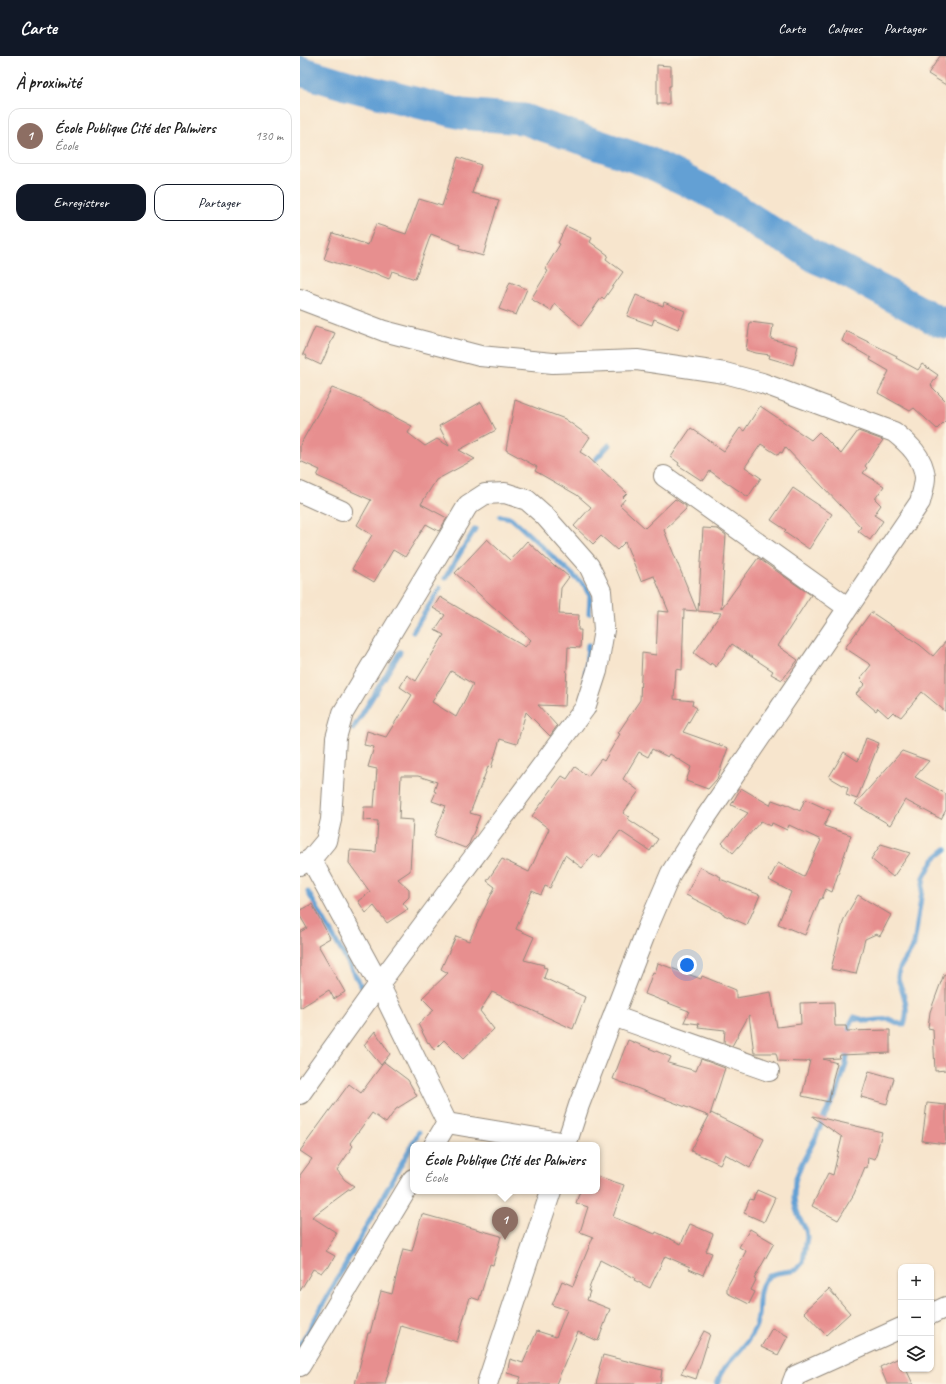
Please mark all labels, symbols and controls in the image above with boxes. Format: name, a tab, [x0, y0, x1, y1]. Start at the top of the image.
text: Carte	[20, 16, 57, 40]
text: Carte	[778, 20, 805, 37]
text: Calques	[827, 20, 862, 37]
text: Partager	[884, 20, 926, 37]
text: À proximité	[16, 72, 81, 93]
text: École Publique Cité des Palmiers	[55, 119, 216, 138]
text: 1	[27, 128, 33, 144]
text: 130 m	[255, 128, 283, 144]
text: École	[55, 138, 78, 154]
button: Enregistrer	[16, 184, 146, 221]
button: Partager	[154, 184, 284, 221]
your location	[677, 955, 697, 975]
popup	[410, 1142, 600, 1194]
text: École Publique Cité des Palmiers	[425, 1151, 585, 1170]
text: École	[425, 1170, 448, 1186]
pin: 1	[492, 1207, 518, 1240]
map controls	[898, 1264, 934, 1372]
button: +	[898, 1264, 934, 1300]
button: −	[898, 1300, 934, 1336]
button: layers	[898, 1336, 934, 1372]

